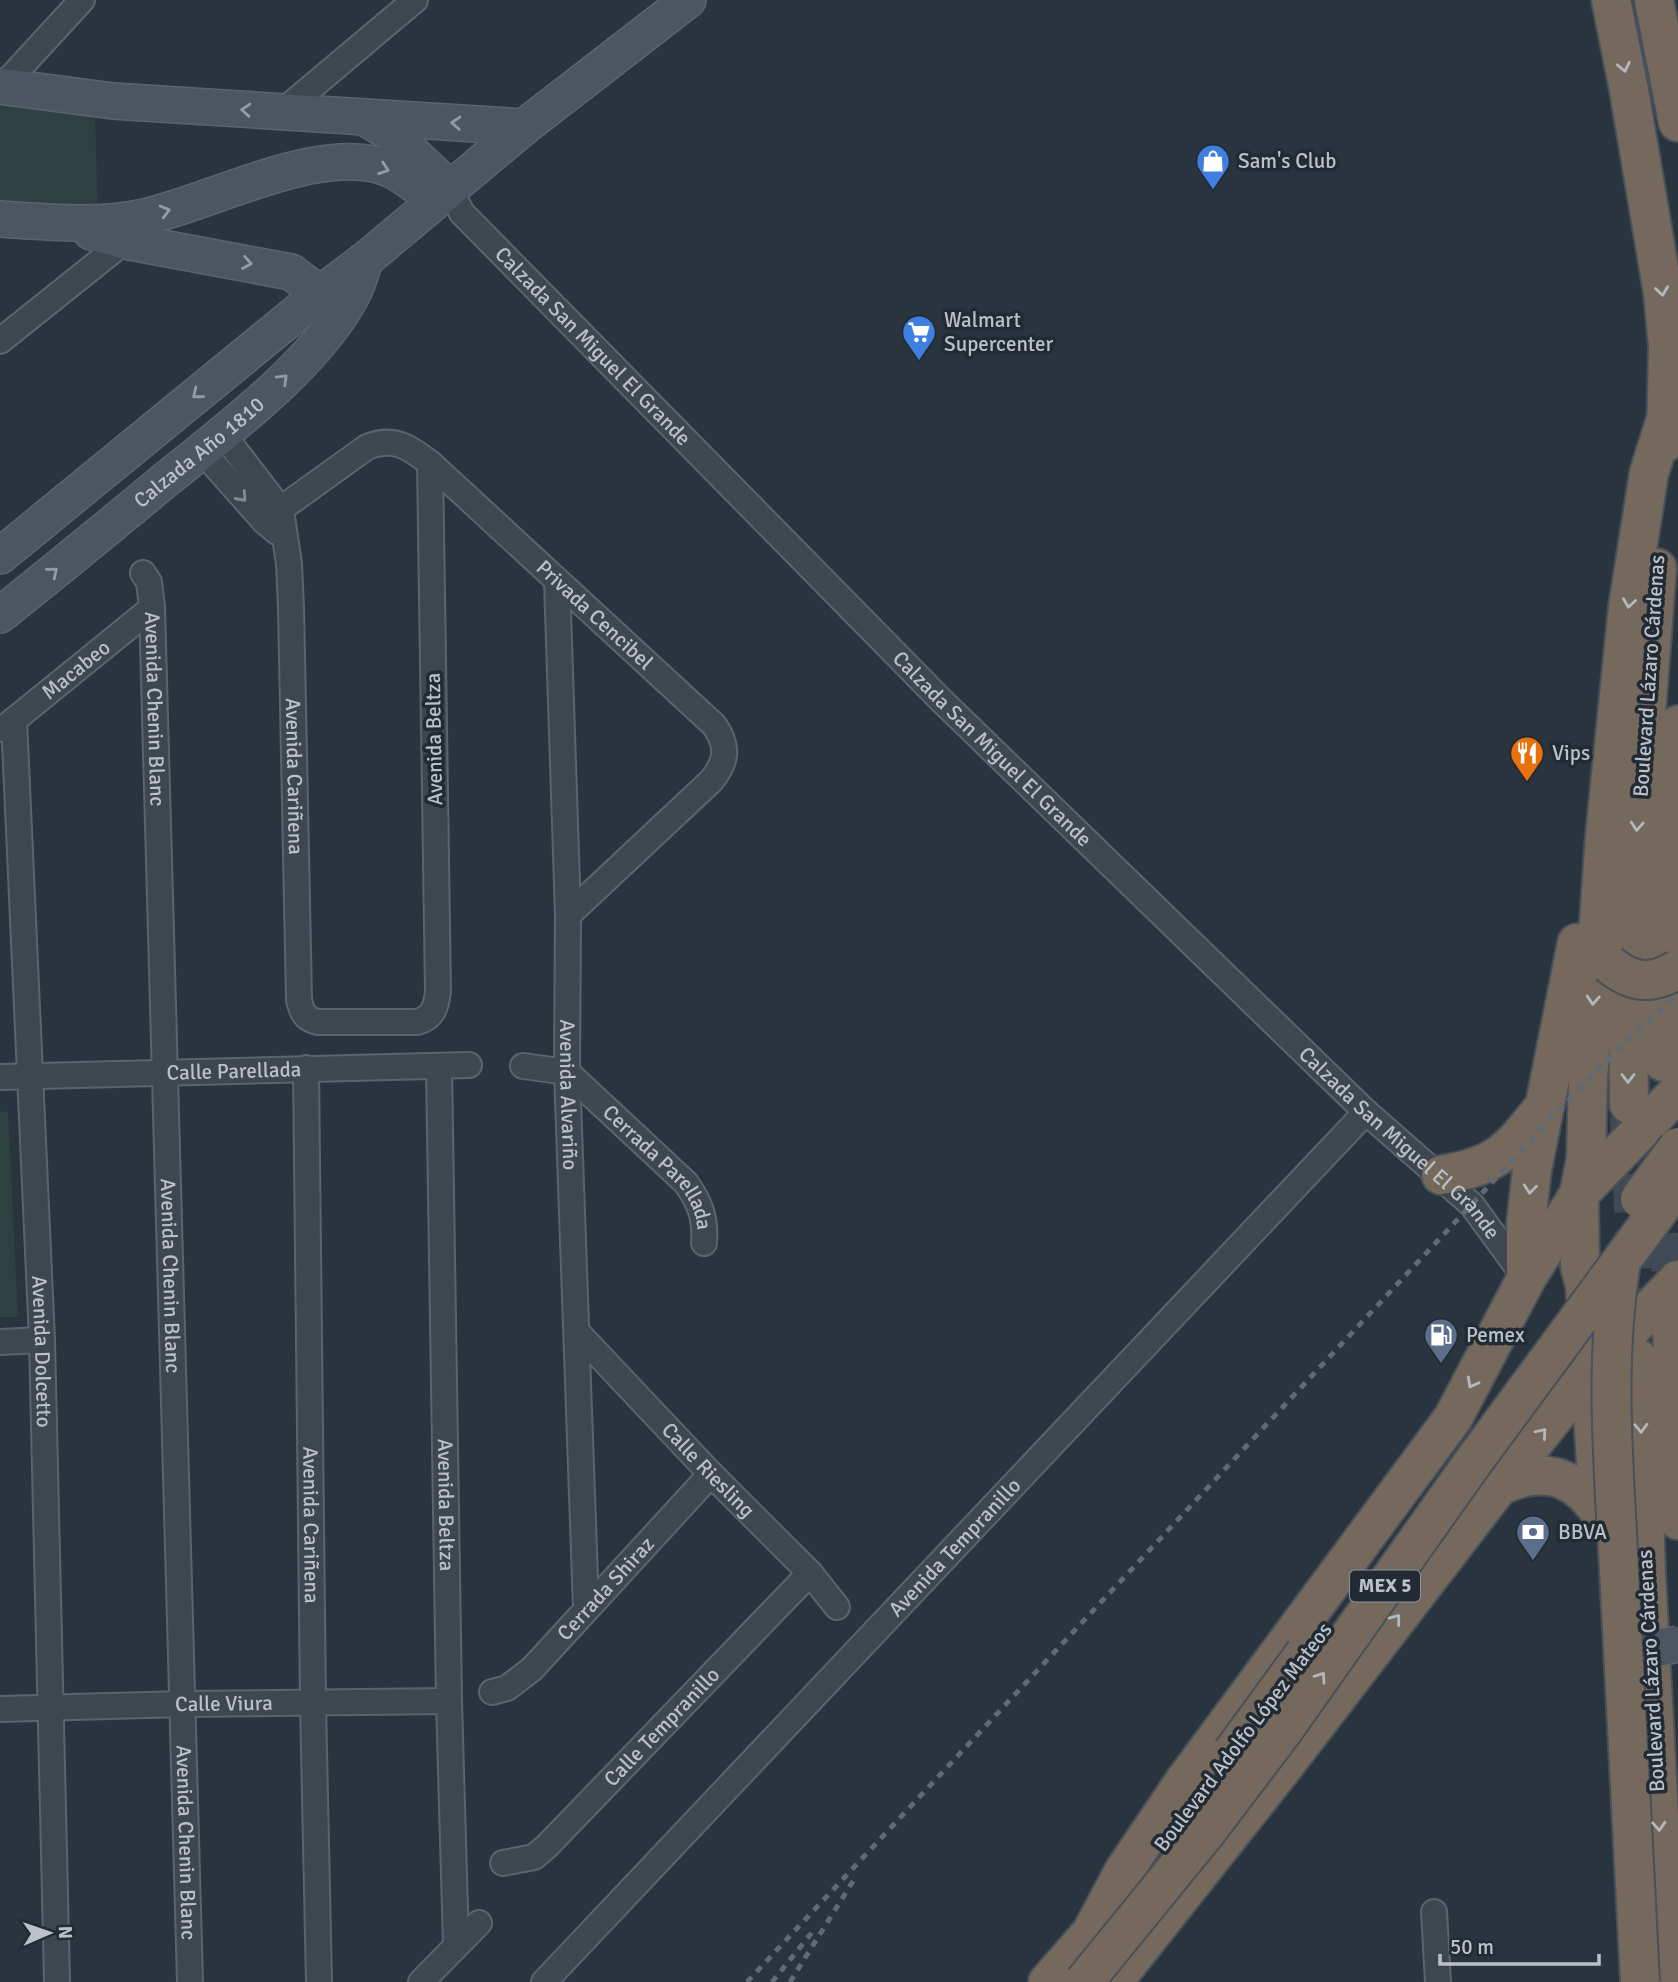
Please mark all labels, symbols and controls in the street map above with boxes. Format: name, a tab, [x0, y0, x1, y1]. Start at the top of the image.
one-way arrow	[1616, 61, 1631, 73]
one-way arrow	[240, 103, 251, 118]
one-way arrow	[450, 115, 461, 130]
shop icon: Sam's Club	[1194, 142, 1232, 191]
place label: Sam's Club	[1238, 148, 1336, 174]
one-way arrow	[378, 161, 390, 175]
one-way arrow	[159, 205, 171, 219]
street label: Calzada San Miguel El Grande	[490, 241, 696, 451]
one-way arrow	[242, 255, 253, 270]
one-way arrow	[1654, 285, 1669, 297]
place label: Walmart Supercenter	[944, 307, 1054, 357]
supermarket icon: Walmart Supercenter	[900, 313, 938, 362]
one-way arrow	[275, 374, 288, 387]
one-way arrow	[193, 386, 206, 398]
street label: Calzada Año 1810	[128, 391, 270, 514]
one-way arrow	[234, 488, 246, 501]
street label: Boulevard Lázaro Cárdenas	[1628, 554, 1670, 798]
street label: Privada Cencibel	[531, 555, 659, 675]
one-way arrow	[44, 568, 57, 580]
one-way arrow	[1622, 597, 1637, 609]
street label: Avenida Chenin Blanc	[139, 611, 170, 807]
street label: Macabeo	[36, 634, 115, 705]
street label: Calzada San Miguel El Grande	[887, 646, 1097, 852]
street label: Avenida Beltza	[420, 673, 448, 805]
street label: Avenida Cariñena	[280, 698, 309, 855]
restaurant icon: Vips	[1508, 734, 1546, 783]
place label: Vips	[1552, 740, 1590, 766]
one-way arrow	[1630, 821, 1645, 832]
one-way arrow	[1586, 995, 1601, 1006]
street label: Avenida Alvariño	[554, 1019, 583, 1171]
street label: Calzada San Miguel El Grande	[1293, 1041, 1506, 1244]
street label: Calle Parellada	[166, 1056, 302, 1086]
one-way arrow	[1621, 1073, 1636, 1084]
street label: Cerrada Parellada	[597, 1099, 717, 1231]
street label: Avenida Chenin Blanc	[155, 1178, 186, 1374]
one-way arrow	[1523, 1184, 1538, 1195]
street label: Avenida Dolcetto	[26, 1275, 57, 1428]
fuel station icon: Pemex	[1422, 1316, 1460, 1365]
place label: Pemex	[1466, 1322, 1525, 1348]
one-way arrow	[1466, 1376, 1480, 1388]
street label: Calle Riesling	[656, 1417, 760, 1523]
one-way arrow	[1634, 1422, 1649, 1433]
one-way arrow	[1534, 1429, 1546, 1442]
street label: Avenida Beltza	[432, 1438, 460, 1571]
street label: Avenida Cariñena	[297, 1446, 325, 1604]
street label: Avenida Tempranillo	[883, 1473, 1026, 1622]
bank icon: BBVA	[1514, 1513, 1552, 1562]
place label: BBVA	[1558, 1519, 1607, 1545]
street label: Cerrada Shiraz	[552, 1531, 660, 1646]
street label: Boulevard Lázaro Cárdenas	[1632, 1549, 1670, 1793]
road number: MEX 5	[1350, 1570, 1420, 1602]
one-way arrow	[1388, 1615, 1401, 1627]
street label: Boulevard Adolfo López Mateos	[1148, 1617, 1338, 1857]
street label: Calle Tempranillo	[598, 1662, 725, 1792]
one-way arrow	[1313, 1671, 1326, 1684]
street label: Calle Viura	[175, 1690, 273, 1717]
street label: Avenida Chenin Blanc	[170, 1745, 202, 1940]
one-way arrow	[1652, 1821, 1667, 1832]
north arrow	[14, 1898, 84, 1968]
scale bar	[1440, 1923, 1599, 1967]
text: N	[53, 1925, 77, 1939]
text: 50 m	[1450, 1934, 1494, 1960]

